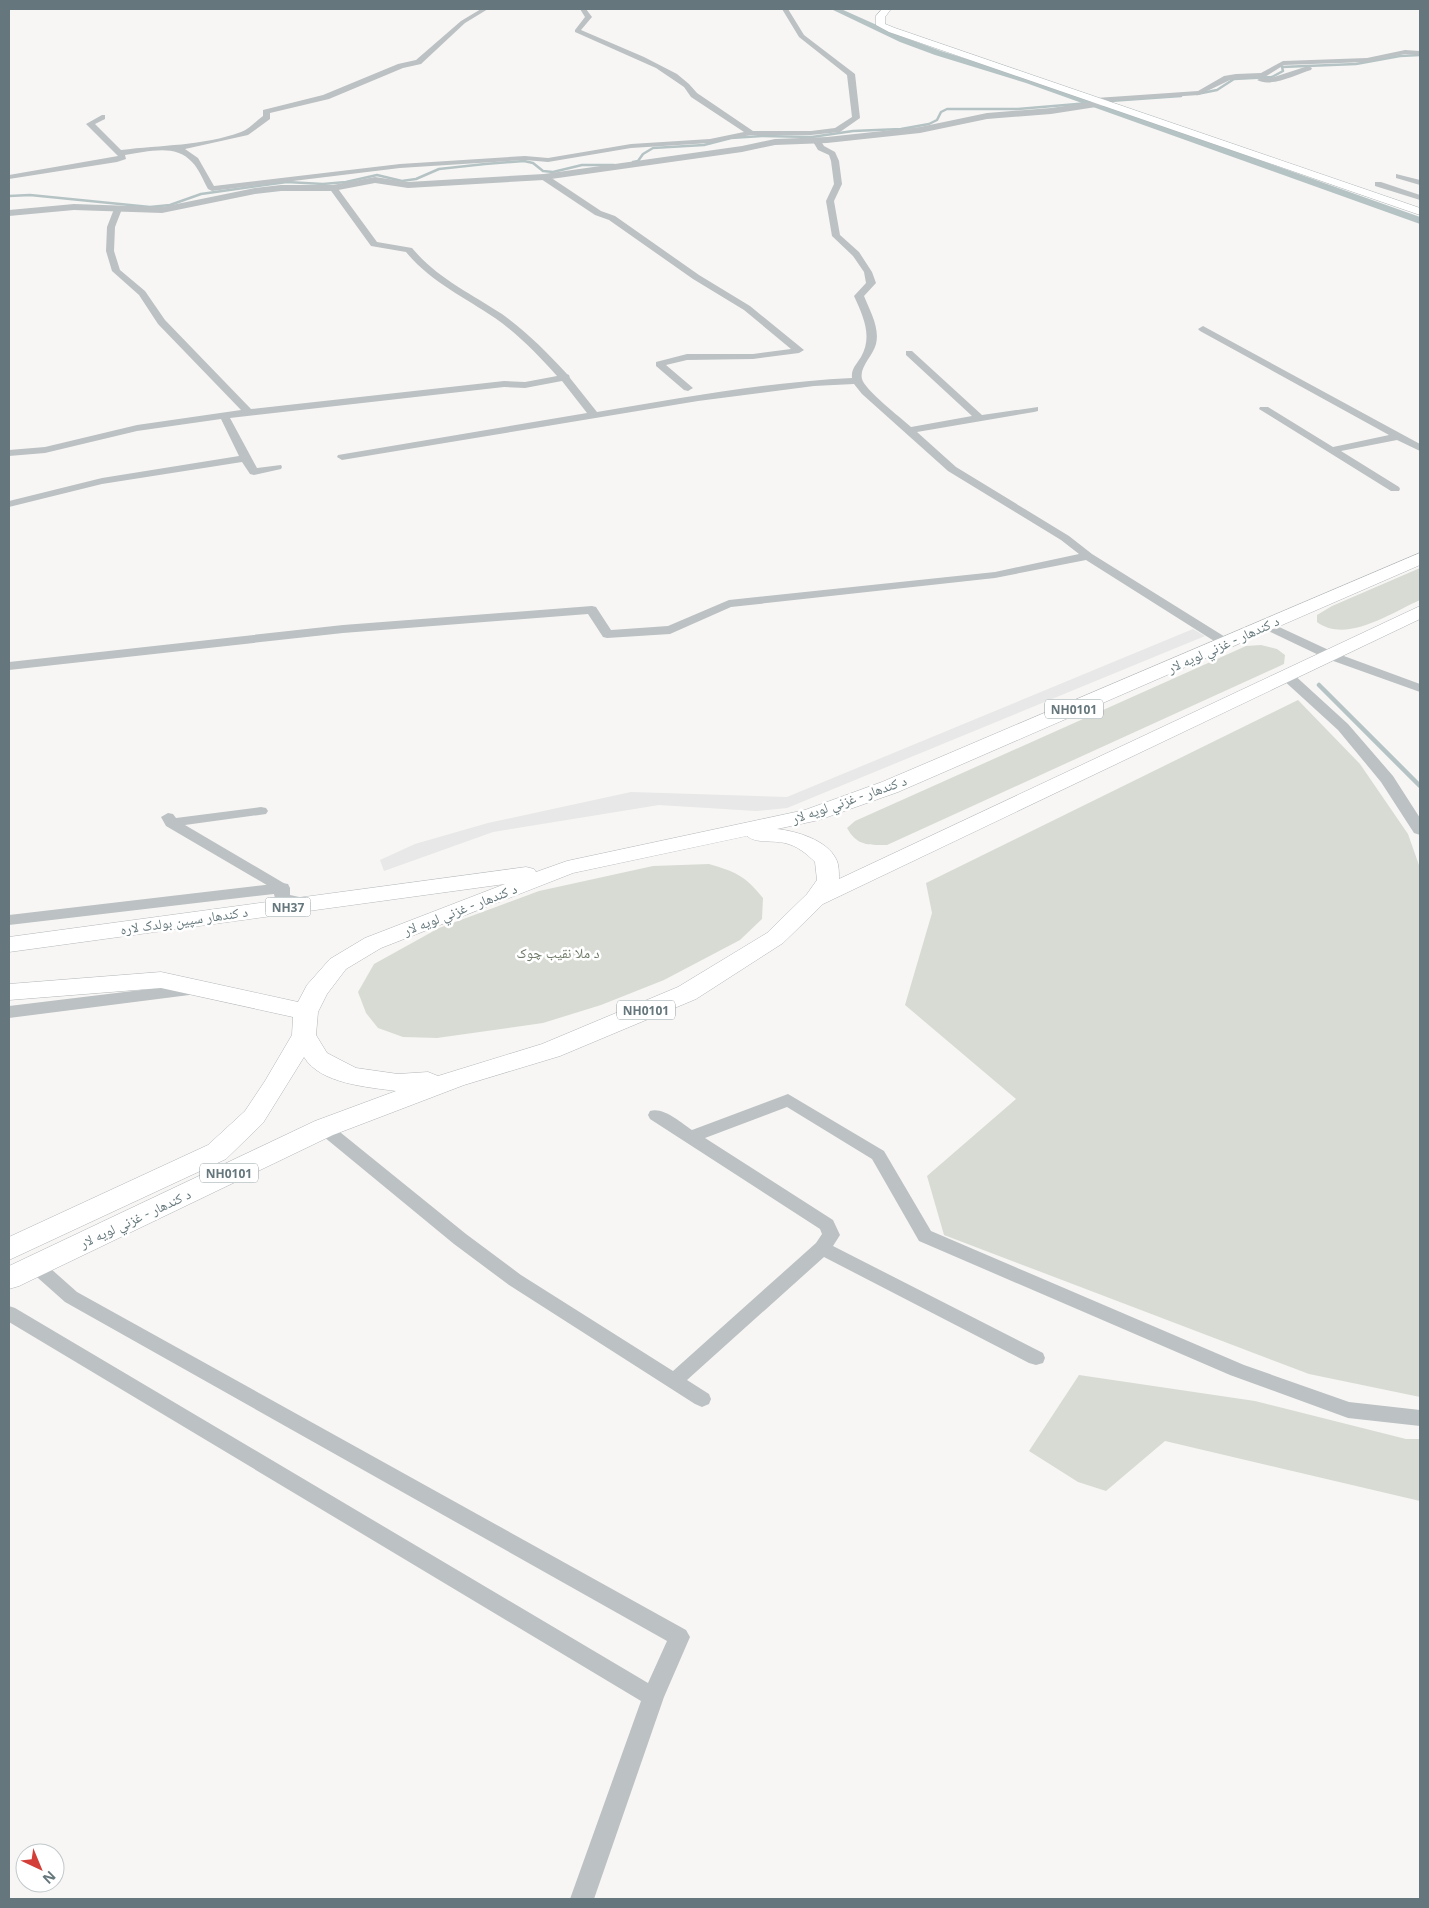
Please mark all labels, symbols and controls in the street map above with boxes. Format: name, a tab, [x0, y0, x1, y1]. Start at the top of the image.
street label: د کندهار - غزني لويه لار	[1163, 611, 1283, 680]
road number: NH0101	[1045, 700, 1103, 719]
street label: د کندهار - غزني لويه لار	[788, 770, 910, 830]
street label: د کندهار - غزني لويه لار	[399, 878, 521, 942]
road number: NH37	[266, 898, 310, 916]
street label: د کندهار سپین بولدک لاره	[119, 902, 249, 938]
park label: د ملا نقيب چوک	[517, 943, 600, 962]
road number: NH0101	[617, 1000, 675, 1020]
road number: NH0101	[200, 1164, 258, 1182]
street label: د کندهار - غزني لويه لار	[75, 1184, 195, 1255]
north arrow	[15, 1843, 65, 1893]
text: N	[39, 1867, 60, 1889]

